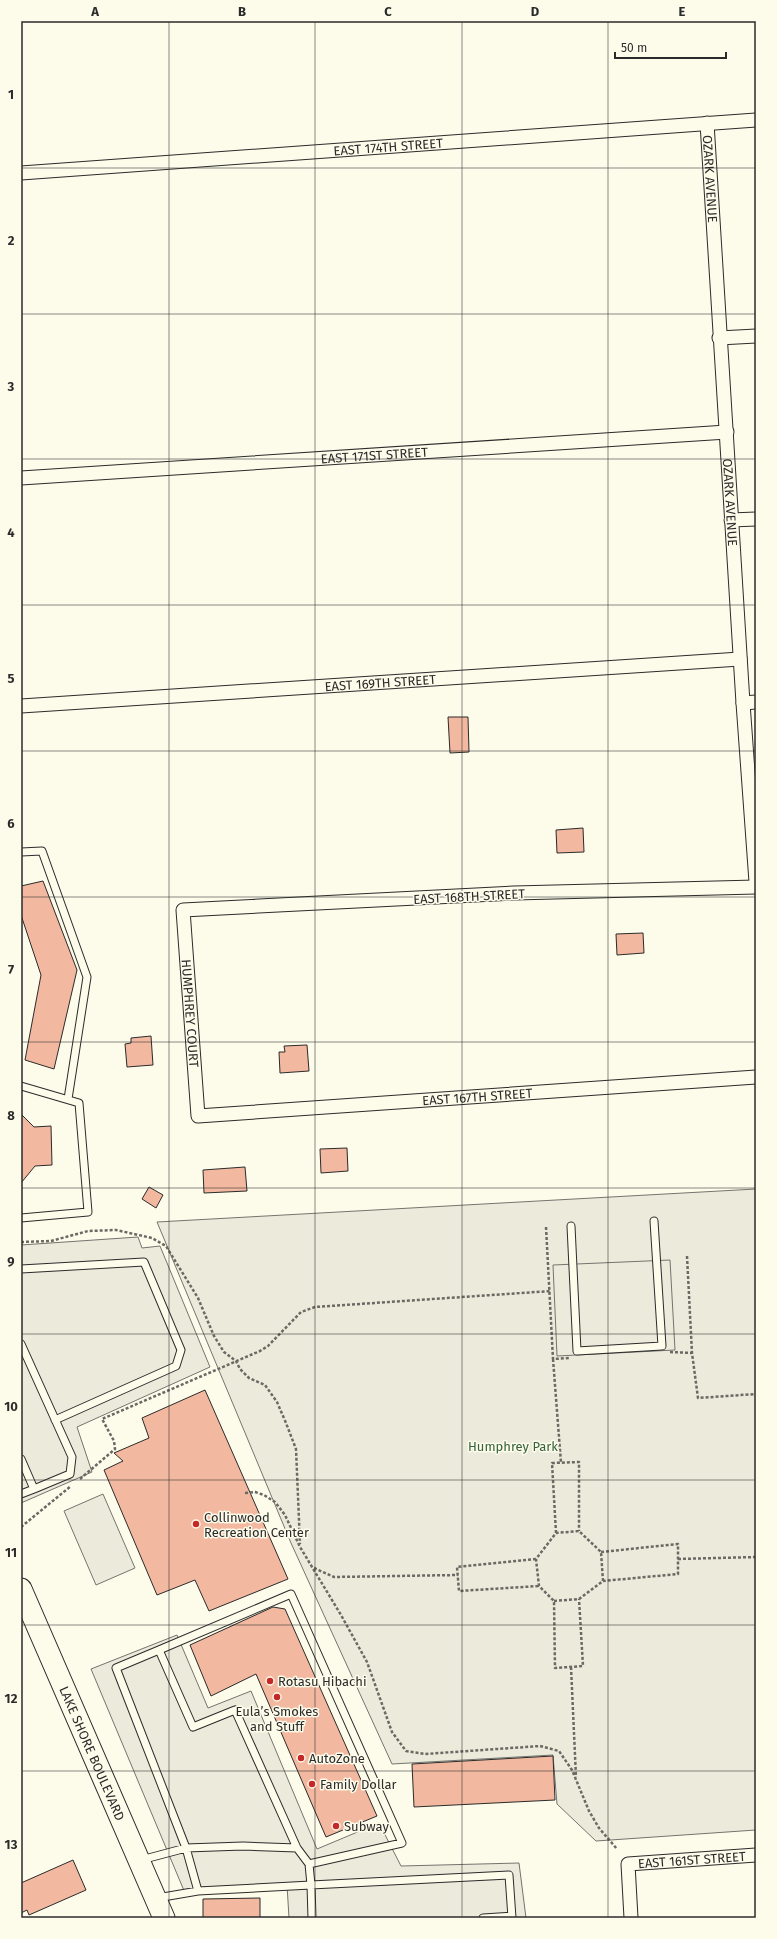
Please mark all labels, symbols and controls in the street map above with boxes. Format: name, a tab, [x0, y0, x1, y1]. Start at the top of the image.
text: A	[90, 4, 99, 19]
text: B	[238, 4, 246, 19]
text: C	[384, 4, 392, 19]
text: D	[531, 4, 540, 19]
text: E	[679, 4, 686, 19]
scale bar	[615, 34, 726, 60]
text: 50 m	[621, 41, 647, 55]
text: 1	[8, 87, 14, 102]
street label: OZARK AVENUE	[700, 135, 720, 223]
street label: EAST 174TH STREET	[333, 136, 444, 158]
text: 2	[8, 233, 15, 248]
text: 3	[7, 379, 15, 394]
street label: EAST 171ST STREET	[320, 444, 429, 466]
street label: OZARK AVENUE	[720, 458, 740, 547]
text: 4	[7, 525, 15, 540]
text: 5	[8, 671, 15, 686]
street label: EAST 169TH STREET	[324, 672, 437, 694]
text: 6	[7, 816, 15, 831]
street label: EAST 168TH STREET	[413, 886, 526, 907]
street label: HUMPHREY COURT	[179, 959, 201, 1068]
text: 7	[8, 962, 14, 977]
street label: EAST 167TH STREET	[422, 1086, 533, 1108]
text: 8	[7, 1108, 15, 1123]
text: 9	[7, 1254, 15, 1269]
text: 10	[4, 1399, 18, 1414]
park label: Humphrey Park	[468, 1439, 558, 1454]
place label: Collinwood Recreation Center	[204, 1510, 309, 1540]
marker: Collinwood Recreation Center	[191, 1519, 201, 1529]
text: 11	[5, 1545, 17, 1560]
place label: Rotasu Hibachi	[278, 1674, 367, 1689]
marker: Rotasu Hibachi	[265, 1676, 275, 1686]
street label: LAKE SHORE BOULEVARD	[56, 1684, 128, 1823]
text: 12	[5, 1691, 18, 1706]
marker: Eula’s Smokes and Stuff	[272, 1692, 282, 1702]
place label: Eula’s Smokes and Stuff	[236, 1704, 318, 1734]
place label: AutoZone	[309, 1751, 365, 1766]
marker: AutoZone	[296, 1753, 306, 1763]
place label: Family Dollar	[320, 1777, 397, 1792]
marker: Family Dollar	[307, 1779, 317, 1789]
place label: Subway	[344, 1819, 389, 1834]
marker: Subway	[331, 1821, 341, 1831]
text: 13	[5, 1837, 18, 1852]
street label: EAST 161ST STREET	[637, 1849, 746, 1871]

